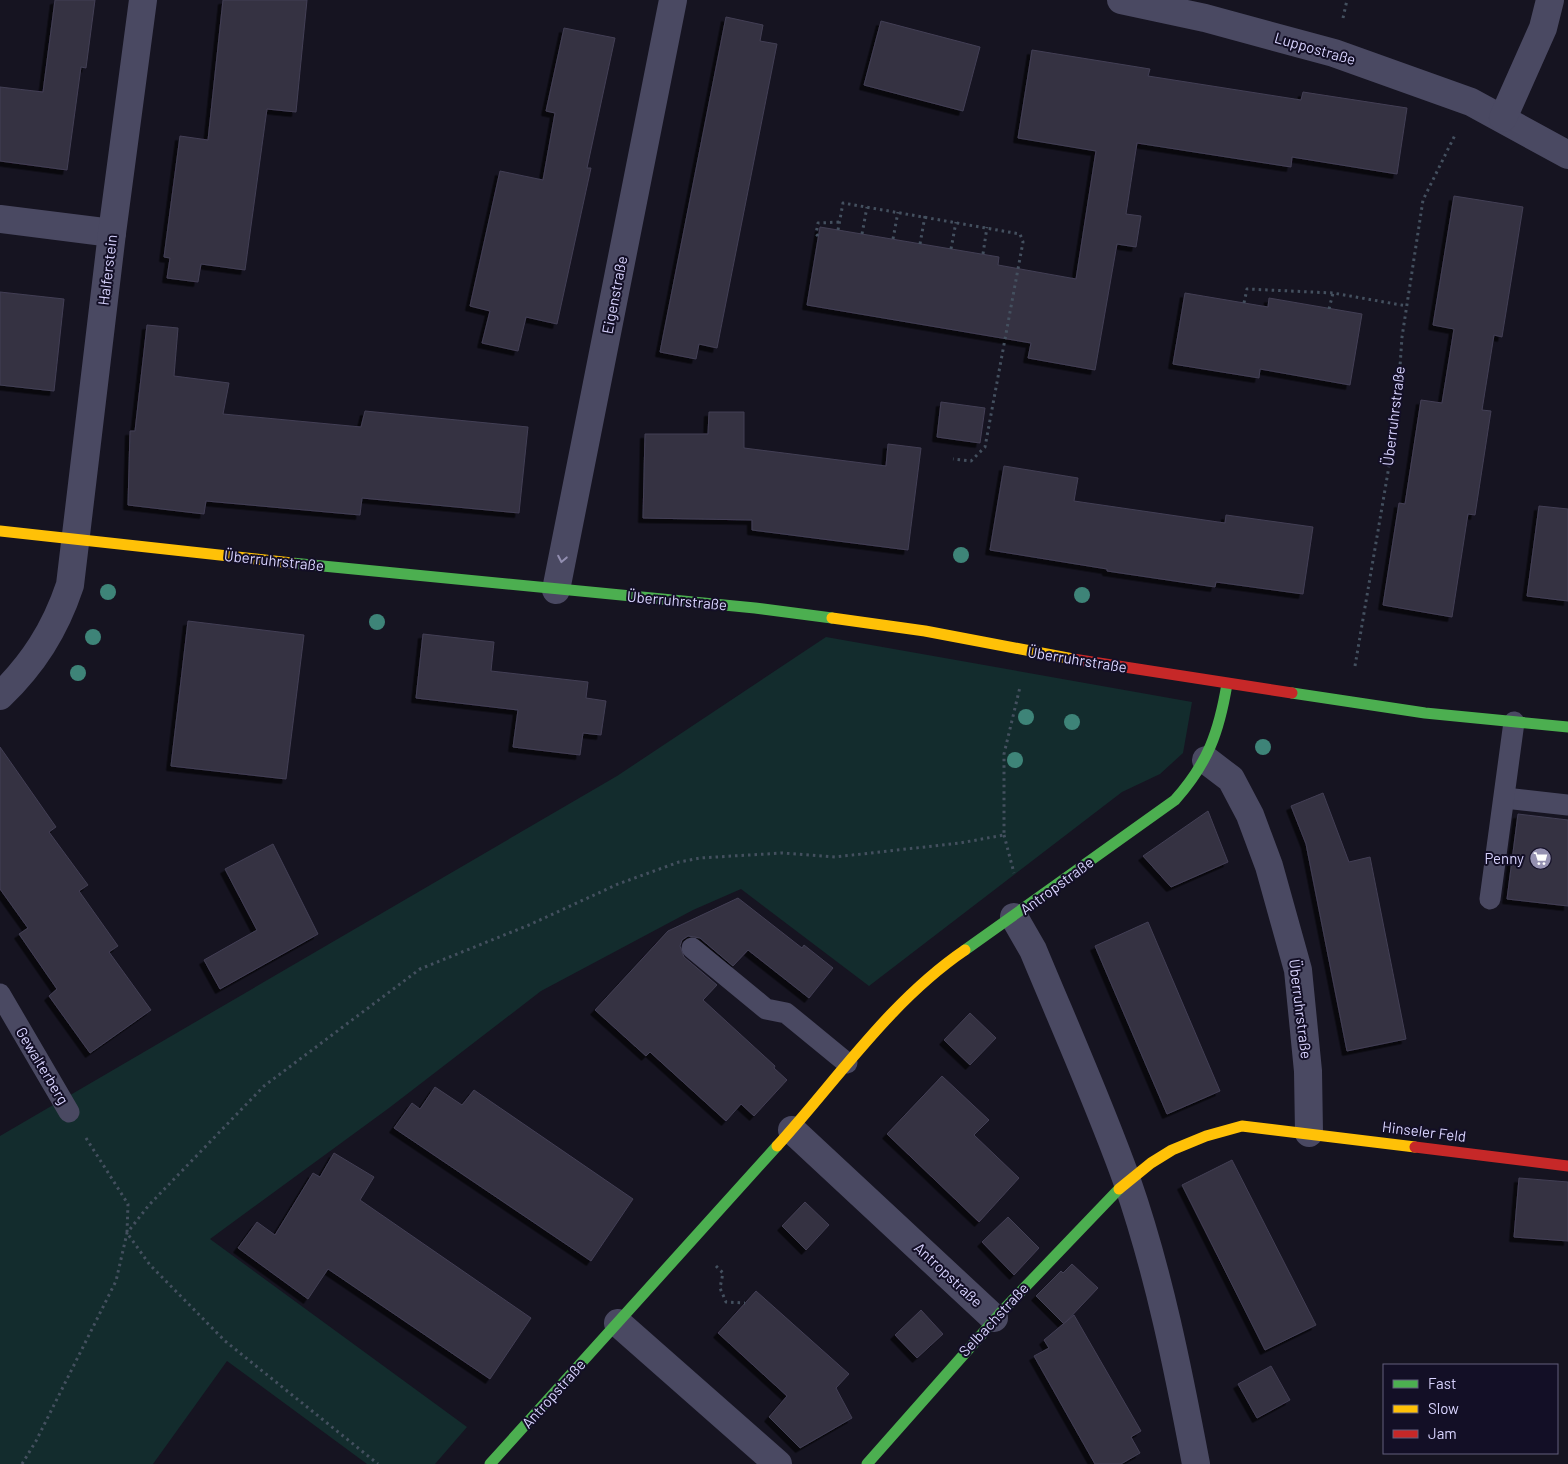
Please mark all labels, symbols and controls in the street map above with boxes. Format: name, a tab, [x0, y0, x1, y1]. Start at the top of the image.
street label: Luppostraße	[1273, 28, 1358, 68]
street label: Halferstein	[94, 233, 120, 306]
street label: Eigenstraße	[598, 254, 630, 335]
street label: Überruhrstraße	[1378, 365, 1408, 467]
street label: Überruhrstraße	[223, 546, 325, 574]
one-way arrow	[558, 554, 568, 563]
street label: Überruhrstraße	[626, 587, 728, 613]
street label: Überruhrstraße	[1026, 642, 1128, 676]
supermarket icon: Penny	[1528, 847, 1552, 871]
place label: Penny	[1484, 849, 1524, 867]
street label: Antropstraße	[1016, 852, 1097, 918]
street label: Überruhrstraße	[1286, 958, 1316, 1060]
street label: Gewalterberg	[13, 1024, 73, 1107]
street label: Hinseler Feld	[1381, 1117, 1467, 1145]
street label: Antropstraße	[911, 1238, 986, 1310]
street label: Selbachstraße	[955, 1279, 1032, 1360]
street label: Antropstraße	[518, 1355, 589, 1432]
legend	[1383, 1364, 1558, 1454]
text: Fast	[1428, 1374, 1456, 1392]
text: Slow	[1428, 1399, 1459, 1417]
text: Jam	[1428, 1424, 1457, 1442]

